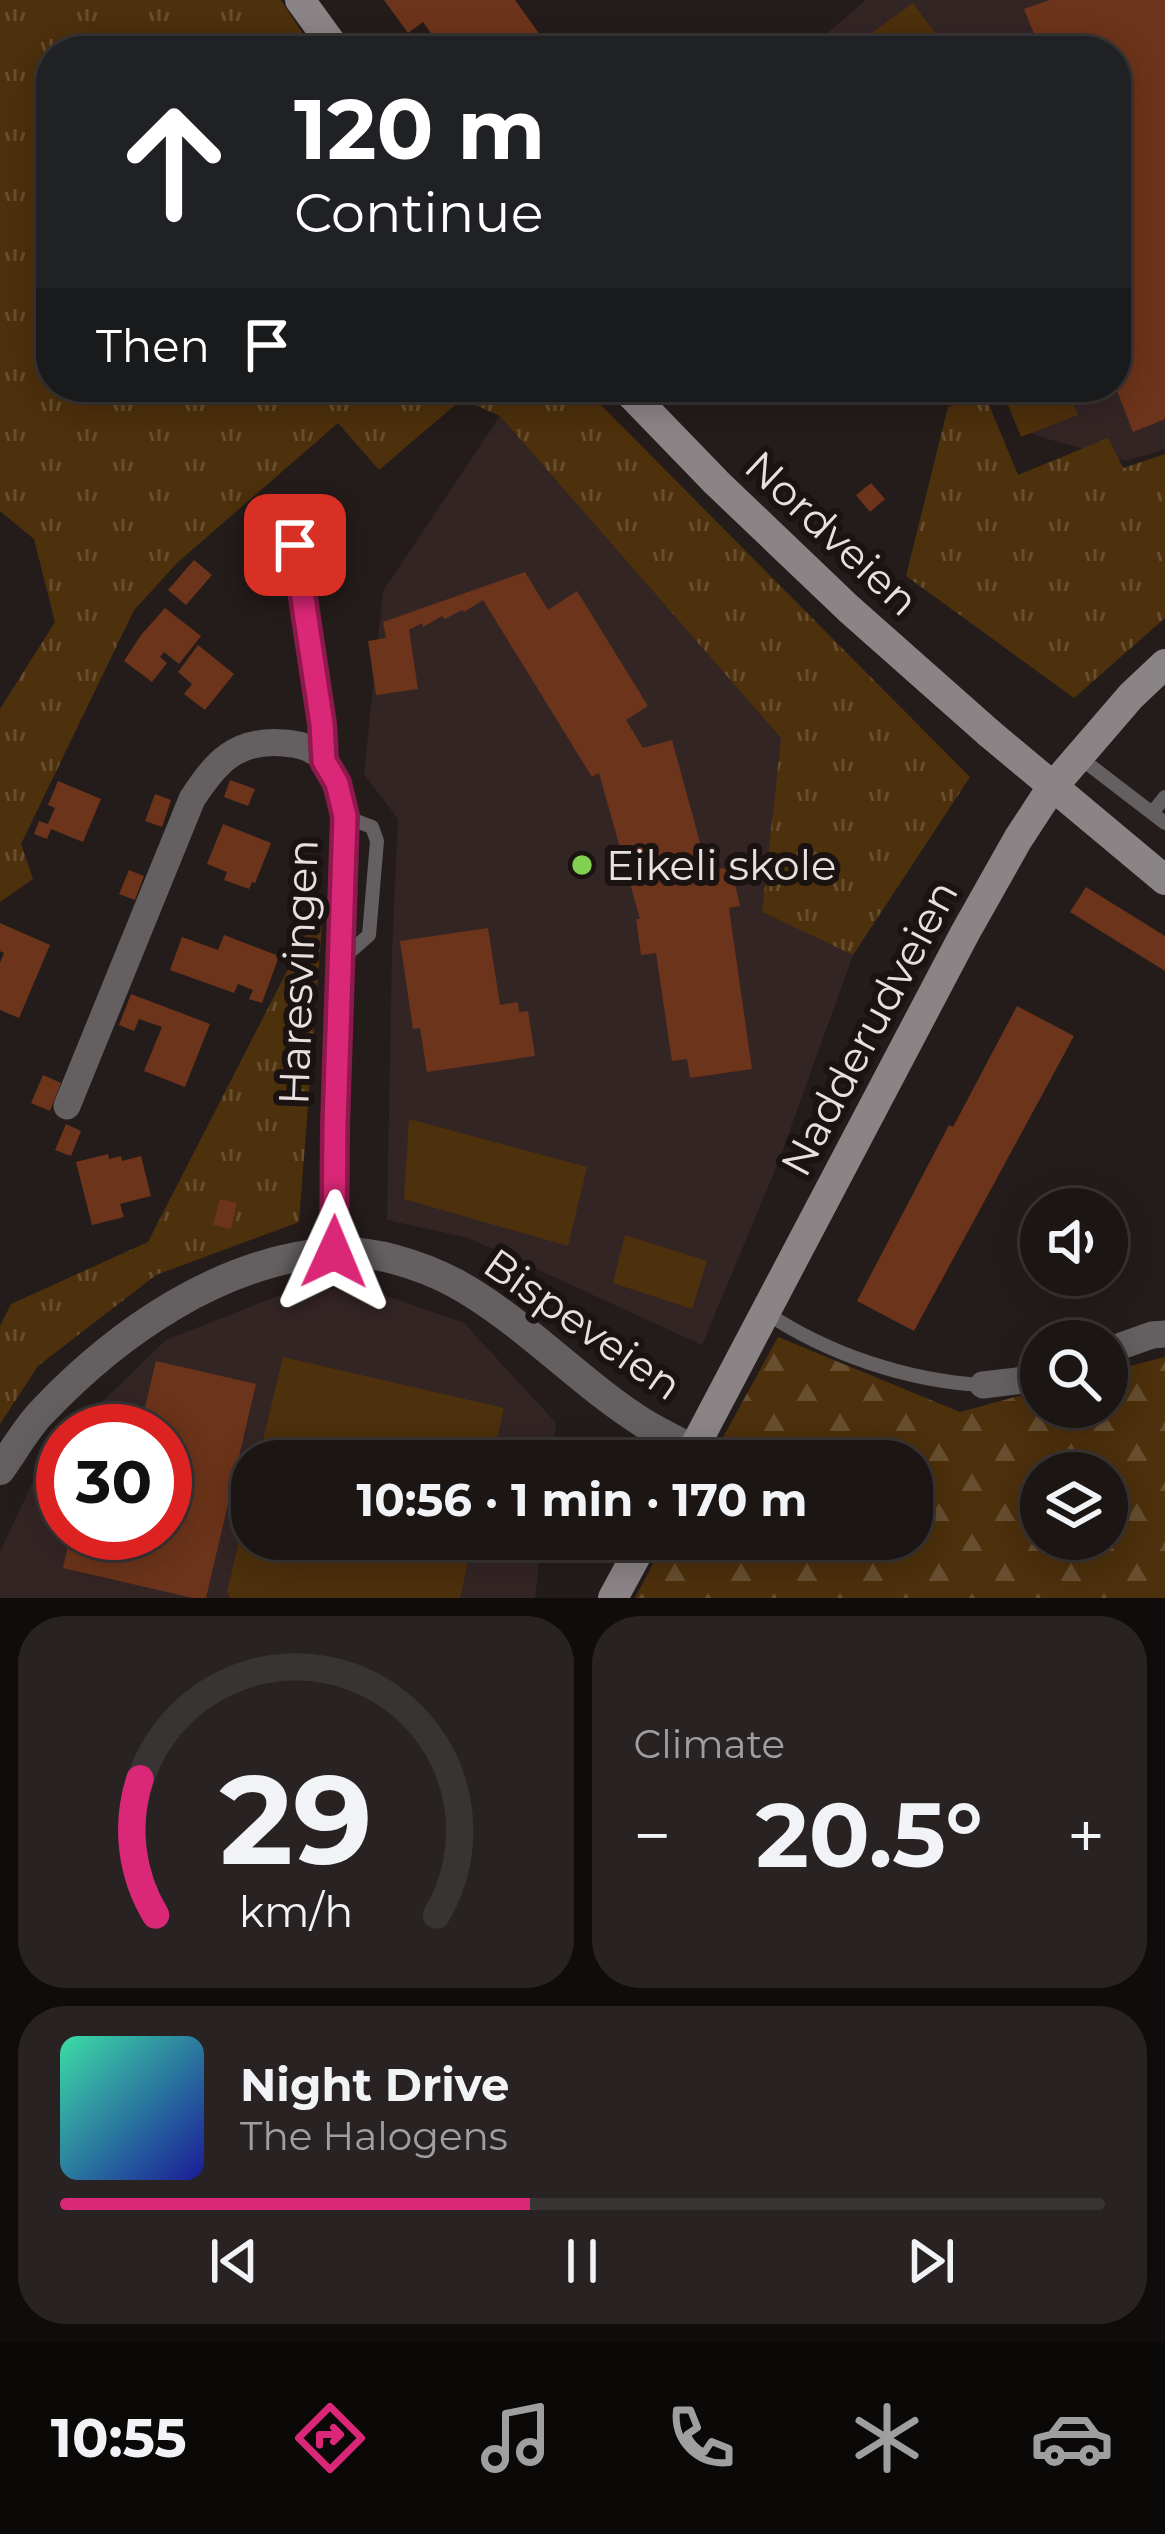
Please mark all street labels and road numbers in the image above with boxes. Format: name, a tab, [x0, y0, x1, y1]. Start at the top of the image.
street label: Nordveien	[735, 440, 929, 626]
street label: Haresvingen	[267, 838, 329, 1106]
street label: Nadderudveien	[769, 871, 969, 1185]
street label: Bispeveien	[474, 1237, 692, 1411]

